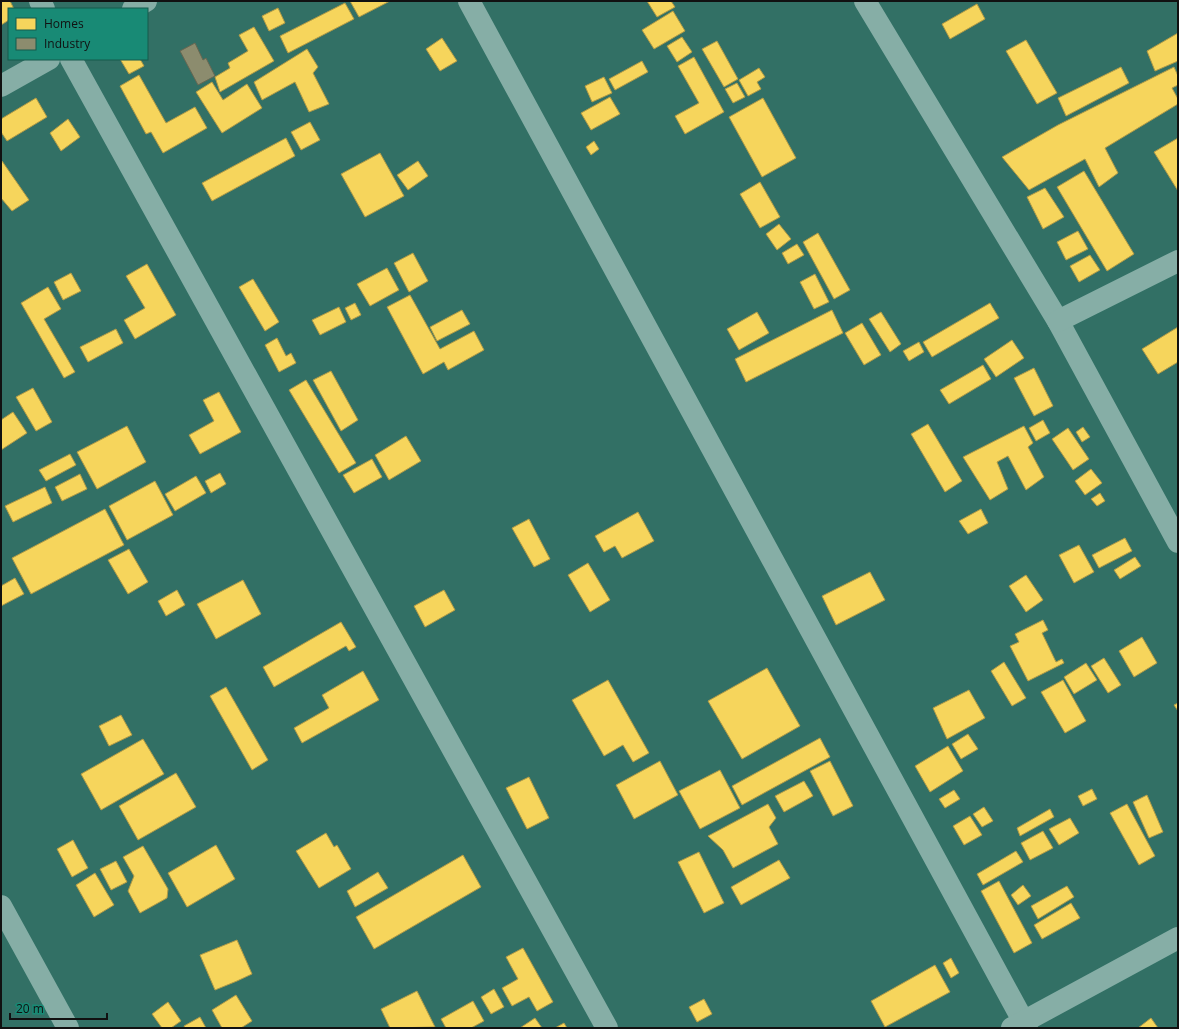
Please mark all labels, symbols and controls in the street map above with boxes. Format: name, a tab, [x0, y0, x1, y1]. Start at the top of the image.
legend	[8, 8, 148, 60]
text: Homes	[44, 15, 84, 32]
text: Industry	[44, 35, 91, 52]
scale bar	[10, 995, 107, 1021]
text: 20 m	[16, 1000, 44, 1017]

